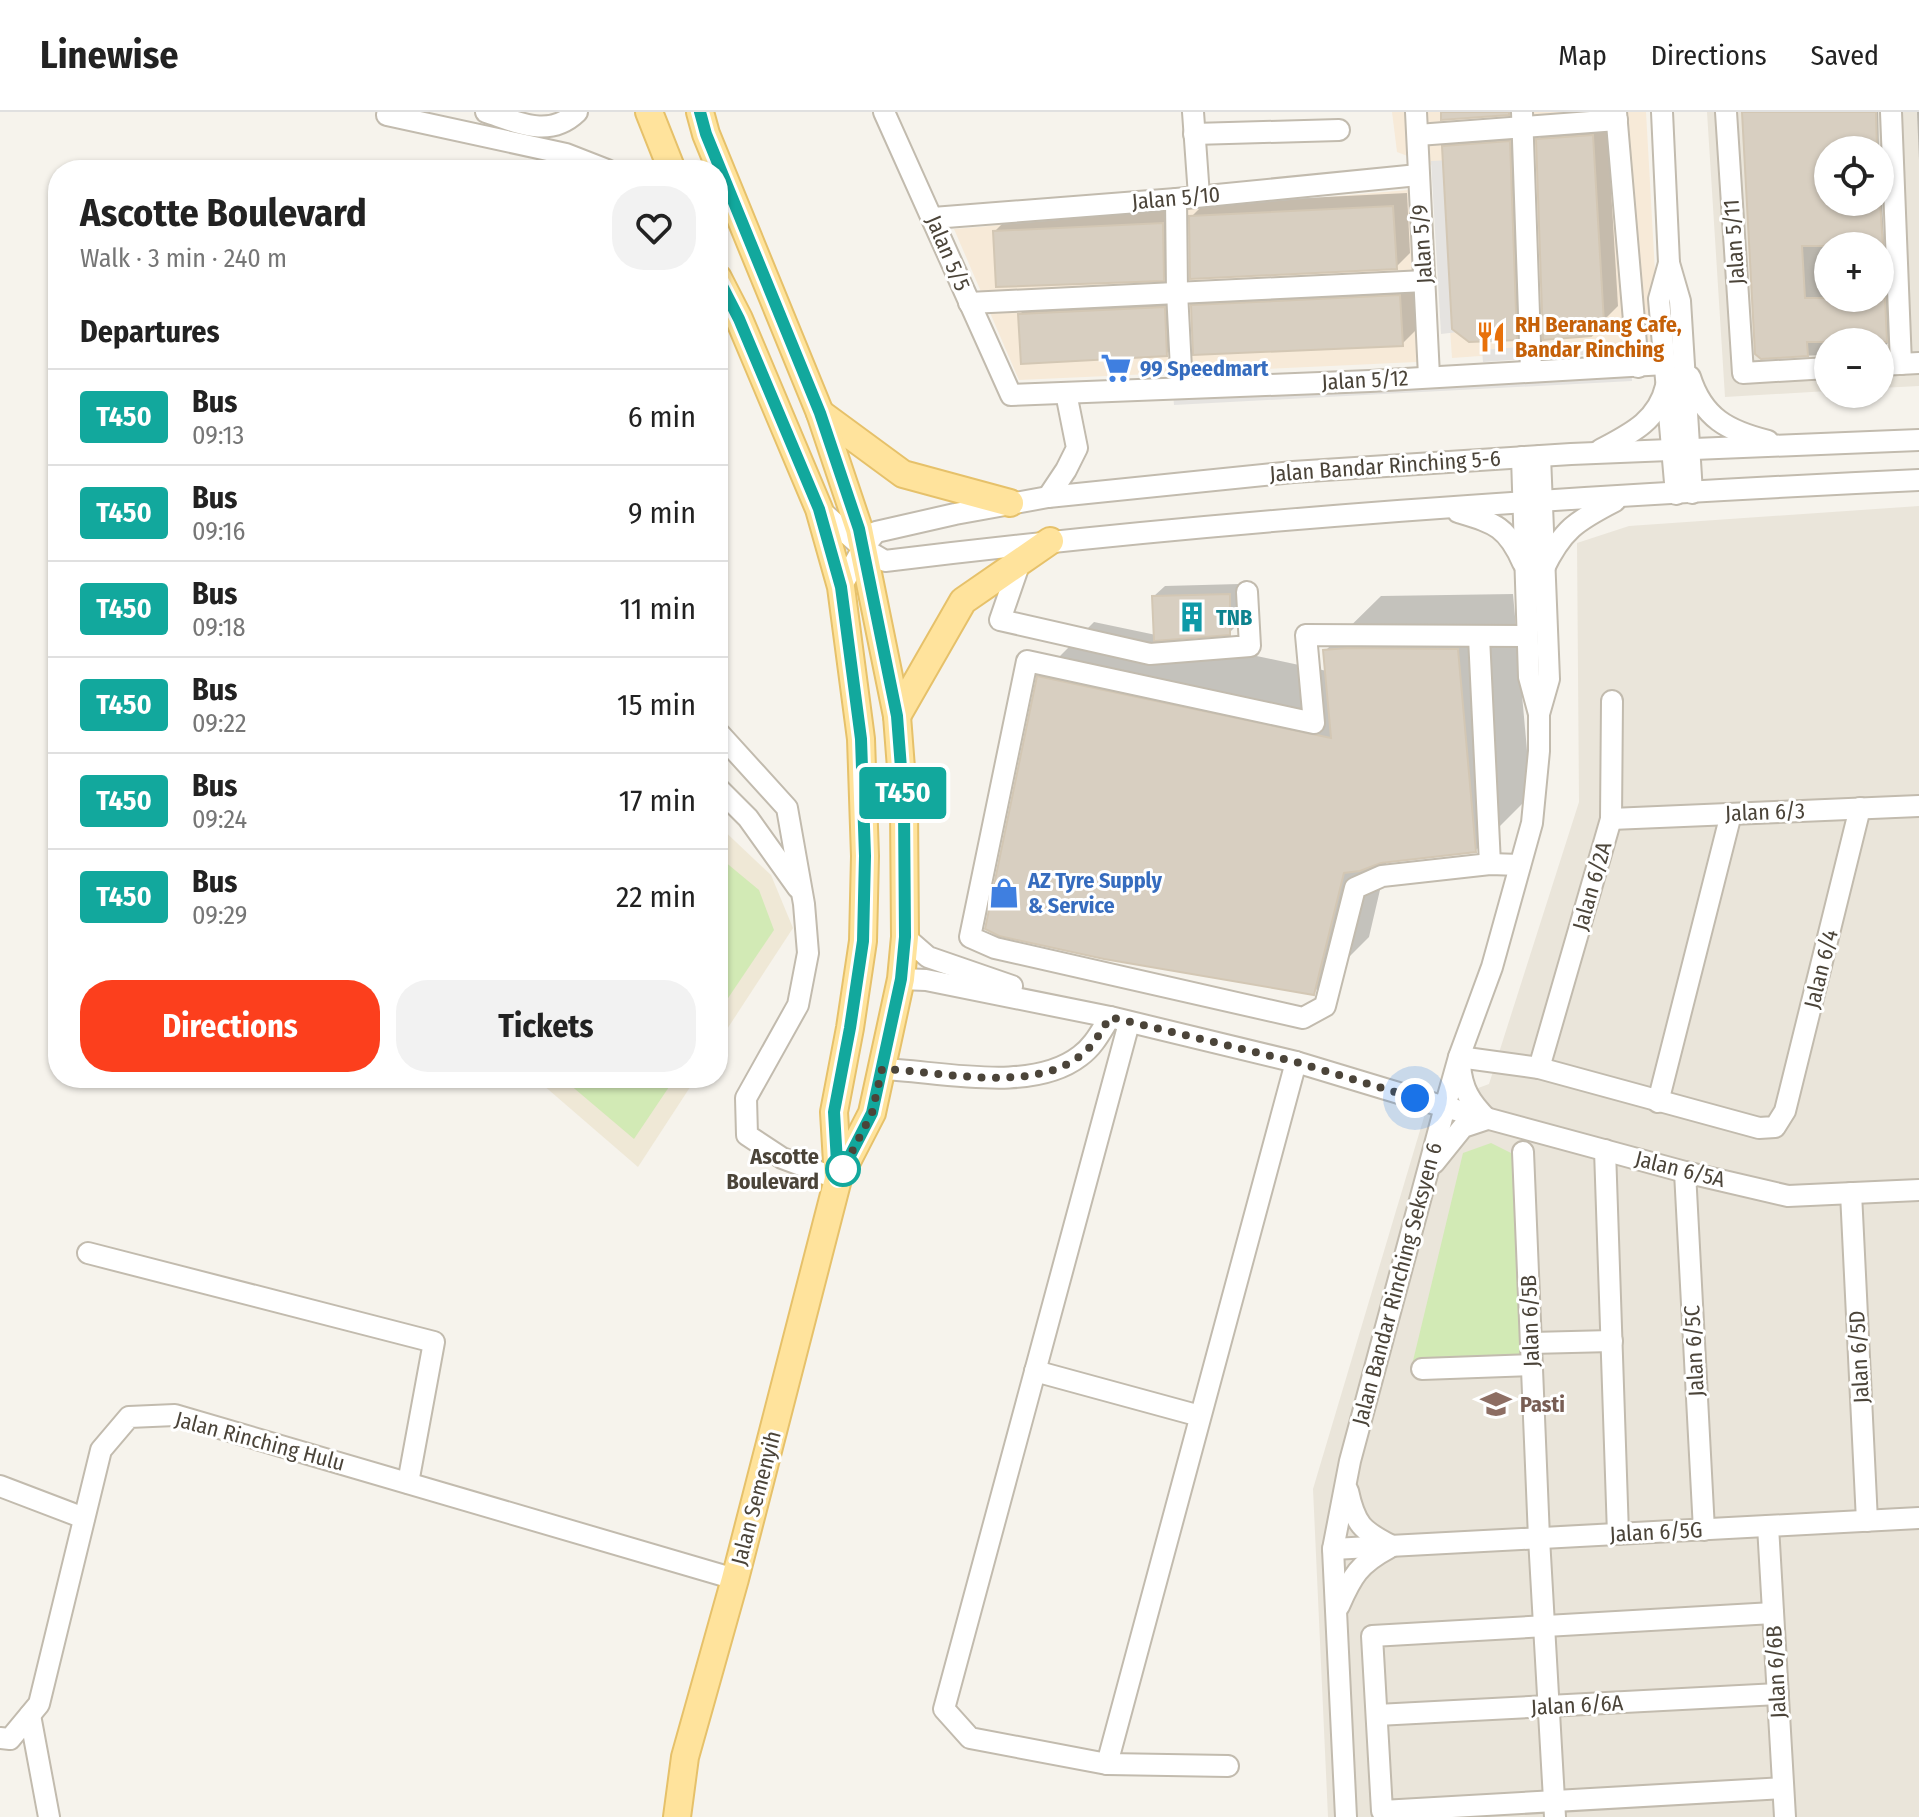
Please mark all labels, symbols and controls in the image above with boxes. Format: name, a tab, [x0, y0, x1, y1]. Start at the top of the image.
text: Linewise	[40, 32, 179, 78]
text: Map	[1558, 39, 1607, 72]
text: Directions	[1651, 39, 1767, 72]
text: Saved	[1811, 39, 1879, 72]
map controls	[1814, 136, 1894, 408]
button: locate	[1814, 136, 1894, 216]
street label: Jalan 5/10	[1131, 181, 1221, 215]
button: heart	[612, 186, 696, 270]
text: Ascotte Boulevard	[80, 190, 367, 236]
street label: Jalan 5/11	[1718, 199, 1750, 285]
street label: Jalan 5/9	[1406, 203, 1438, 285]
street label: Jalan 5/5	[920, 211, 976, 295]
button: +	[1814, 232, 1894, 312]
text: Walk · 3 min · 240 m	[80, 243, 287, 274]
place label: RH Beranang Cafe, Bandar Rinching	[1515, 311, 1682, 363]
text: Departures	[80, 314, 220, 350]
restaurant icon: RH Beranang Cafe, Bandar Rinching	[1474, 320, 1508, 354]
button: −	[1814, 328, 1894, 408]
supermarket icon: 99 Speedmart	[1099, 351, 1133, 385]
place label: 99 Speedmart	[1140, 355, 1269, 382]
street label: Jalan 5/12	[1321, 364, 1409, 396]
text: Bus	[192, 384, 237, 420]
text: 6 min	[628, 399, 696, 435]
text: T450	[96, 400, 152, 433]
text: 09:13	[192, 420, 244, 451]
street label: Jalan Bandar Rinching 5-6	[1269, 444, 1502, 488]
text: Bus	[192, 480, 237, 516]
text: 9 min	[628, 495, 696, 531]
text: T450	[96, 496, 152, 529]
text: 09:16	[192, 516, 245, 547]
text: Bus	[192, 576, 237, 612]
text: 11 min	[620, 591, 696, 627]
text: T450	[96, 592, 152, 625]
building icon: TNB	[1175, 600, 1209, 634]
place label: TNB	[1216, 604, 1252, 631]
text: 09:18	[192, 612, 246, 643]
text: Bus	[192, 672, 237, 708]
text: 15 min	[617, 687, 696, 723]
text: T450	[96, 688, 152, 721]
text: 09:22	[192, 708, 246, 739]
line badge: T450	[847, 767, 959, 819]
text: Bus	[192, 768, 237, 804]
text: T450	[875, 776, 931, 809]
text: 17 min	[619, 783, 696, 819]
text: T450	[96, 784, 152, 817]
street label: Jalan 6/3	[1725, 797, 1805, 827]
text: 09:24	[192, 804, 247, 835]
street label: Jalan 6/2A	[1566, 838, 1618, 933]
text: Bus	[192, 864, 237, 900]
place label: AZ Tyre Supply & Service	[1027, 867, 1162, 919]
shop icon: AZ Tyre Supply & Service	[987, 876, 1021, 910]
text: 22 min	[616, 879, 696, 915]
text: T450	[96, 880, 152, 913]
text: 09:29	[192, 900, 247, 931]
street label: Jalan 6/4	[1798, 927, 1844, 1011]
button: Directions	[80, 980, 380, 1072]
button: Tickets	[396, 980, 696, 1072]
your location	[1395, 1078, 1435, 1118]
street label: Jalan Bandar Rinching Seksyen 6	[1346, 1140, 1448, 1428]
place label: Ascotte Boulevard	[726, 1143, 819, 1195]
street label: Jalan 6/5A	[1632, 1145, 1728, 1193]
marker: Ascotte Boulevard	[826, 1152, 860, 1186]
street label: Jalan 6/5B	[1515, 1274, 1545, 1368]
street label: Jalan 6/5C	[1678, 1305, 1710, 1397]
street label: Jalan 6/5D	[1843, 1310, 1875, 1404]
school or university icon: Pasti	[1479, 1387, 1513, 1421]
place label: Pasti	[1520, 1391, 1565, 1418]
street label: Jalan Rinching Hulu	[172, 1405, 348, 1477]
street label: Jalan Semenyih	[725, 1428, 787, 1568]
street label: Jalan 6/5G	[1609, 1516, 1703, 1548]
street label: Jalan 6/6B	[1760, 1625, 1792, 1719]
street label: Jalan 6/6A	[1530, 1689, 1624, 1721]

